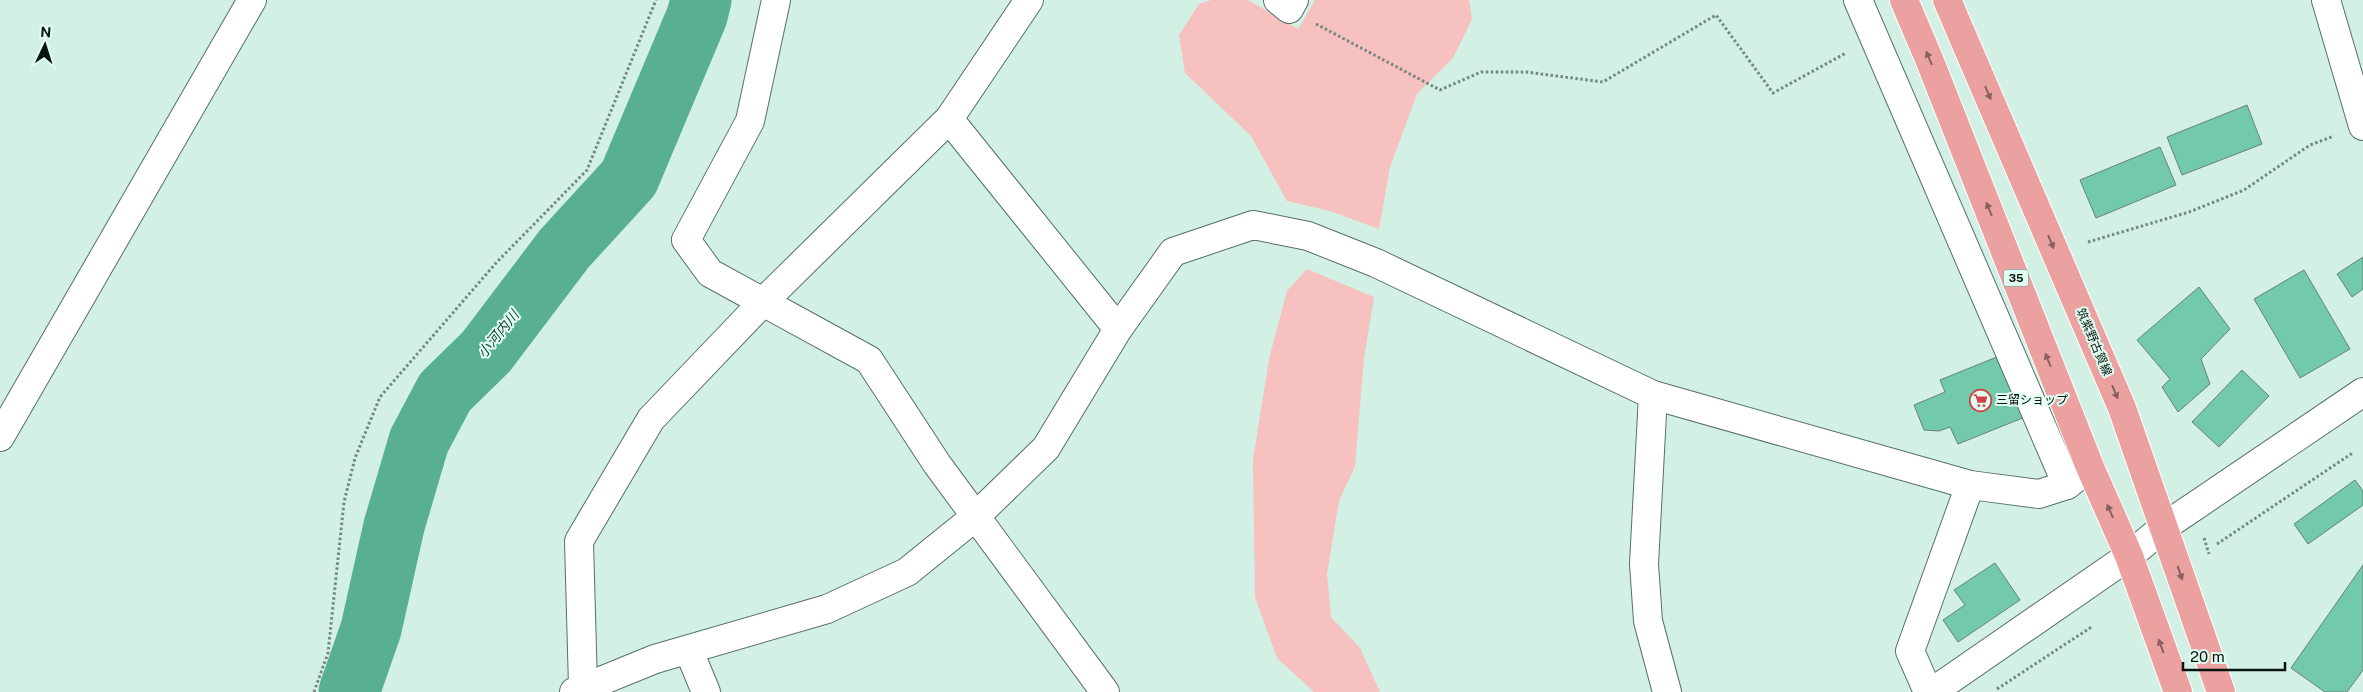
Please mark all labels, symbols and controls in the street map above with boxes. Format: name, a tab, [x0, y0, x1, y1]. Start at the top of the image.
north arrow	[20, 20, 70, 70]
text: N	[40, 24, 52, 40]
one-way arrow	[1925, 50, 1933, 65]
one-way arrow	[1984, 86, 1992, 100]
one-way arrow	[1985, 201, 1993, 216]
one-way arrow	[2048, 235, 2056, 249]
road number: 35	[2004, 270, 2028, 286]
water label: 小河内川	[474, 306, 523, 361]
street label: 筑紫野古賀線	[2073, 306, 2115, 378]
one-way arrow	[2044, 353, 2052, 368]
one-way arrow	[2111, 385, 2119, 400]
supermarket icon: 三留ショップ	[1968, 388, 1992, 412]
place label: 三留ショップ	[1996, 393, 2068, 407]
one-way arrow	[2105, 504, 2113, 518]
one-way arrow	[2176, 566, 2184, 581]
one-way arrow	[2157, 638, 2165, 653]
scale bar	[2183, 640, 2286, 672]
text: 20 m	[2190, 648, 2225, 665]

